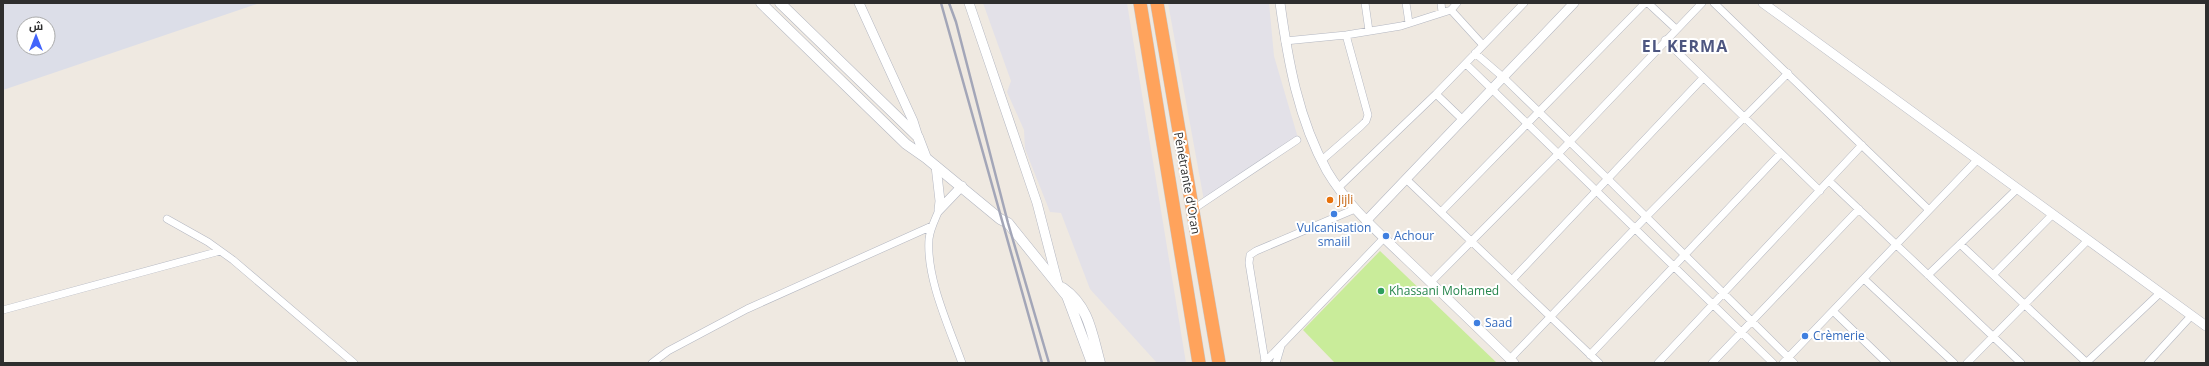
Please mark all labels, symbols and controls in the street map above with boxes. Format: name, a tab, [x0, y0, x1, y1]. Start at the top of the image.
north arrow	[16, 16, 56, 56]
text: ش	[29, 18, 43, 33]
district label: EL KERMA	[1642, 35, 1728, 57]
street label: Pénétrante d'Oran	[1170, 130, 1205, 235]
place label: Jijli	[1337, 191, 1353, 208]
marker: Jijli	[1325, 195, 1335, 205]
marker: Vulcanisation smaiil	[1329, 209, 1339, 219]
place label: Vulcanisation smaiil	[1297, 219, 1371, 250]
place label: Achour	[1394, 227, 1434, 244]
marker: Achour	[1381, 231, 1391, 241]
place label: Khassani Mohamed	[1389, 282, 1499, 299]
marker: Khassani Mohamed	[1376, 286, 1386, 296]
place label: Saad	[1485, 314, 1512, 331]
marker: Saad	[1472, 318, 1482, 328]
place label: Crèmerie	[1813, 327, 1865, 344]
marker: Crèmerie	[1800, 331, 1810, 341]

